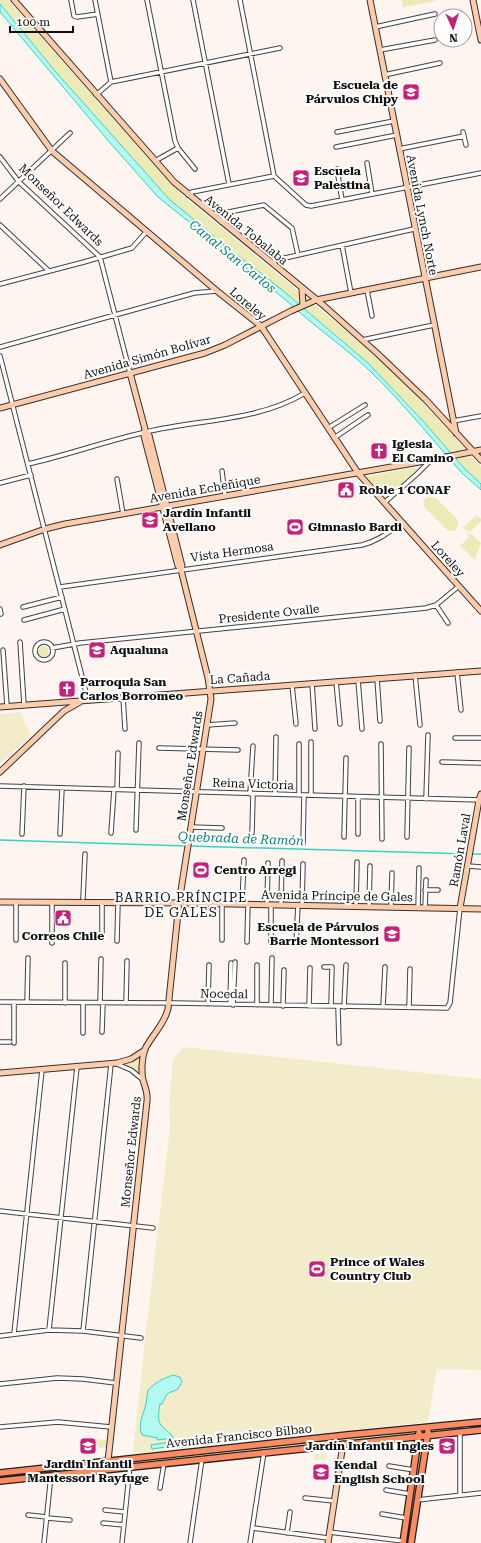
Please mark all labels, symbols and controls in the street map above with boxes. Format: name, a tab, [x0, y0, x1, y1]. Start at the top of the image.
scale bar	[10, 8, 73, 34]
north arrow	[433, 8, 473, 48]
text: 100 m	[16, 15, 50, 29]
text: N	[448, 31, 458, 44]
place label: Escuela de Párvulos Chipy	[306, 78, 399, 106]
school or university icon: Escuela de Párvulos Chipy	[401, 82, 421, 102]
street label: Avenida Lynch Norte	[403, 153, 441, 277]
street label: Monseñor Edwards	[16, 161, 106, 249]
place label: Escuela Palestina	[314, 164, 370, 192]
school or university icon: Escuela Palestina	[291, 168, 311, 188]
street label: Avenida Tobalaba	[201, 192, 291, 268]
water label: Canal San Carlos	[186, 217, 279, 296]
street label: Loreley	[227, 285, 270, 324]
street label: Avenida Simón Bolívar	[82, 332, 212, 382]
place label: Iglesia El Camino	[392, 437, 454, 465]
church icon: Iglesia El Camino	[369, 441, 389, 461]
street label: Avenida Echeñique	[149, 472, 262, 506]
public building icon: Roble 1 CONAF	[336, 480, 356, 500]
place label: Roble 1 CONAF	[359, 483, 451, 497]
place label: Jardín Infantil Avellano	[163, 506, 251, 534]
school or university icon: Jardín Infantil Avellano	[140, 510, 160, 530]
sports icon: Gimnasio Bardi	[285, 517, 305, 537]
place label: Gimnasio Bardi	[308, 520, 402, 534]
street label: Loreley	[428, 538, 468, 580]
street label: Vista Hermosa	[190, 539, 275, 565]
street label: Presidente Ovalle	[218, 602, 321, 626]
school or university icon: Aqualuna	[87, 640, 107, 660]
place label: Aqualuna	[110, 643, 168, 657]
street label: La Cañada	[209, 669, 271, 687]
place label: Parroquia San Carlos Borromeo	[80, 675, 183, 703]
church icon: Parroquia San Carlos Borromeo	[57, 679, 77, 699]
street label: Monseñor Edwards	[174, 709, 206, 822]
street label: Reina Victoria	[212, 776, 295, 792]
street label: Ramón Laval	[447, 812, 473, 888]
water label: Quebrada de Ramón	[178, 829, 304, 848]
sports icon: Centro Arregi	[191, 860, 211, 880]
place label: Centro Arregi	[214, 863, 297, 877]
street label: Avenida Príncipe de Gales	[261, 888, 413, 904]
district label: BARRIO PRÍNCIPE DE GALES	[115, 889, 247, 920]
public building icon: Correos Chile	[53, 908, 73, 928]
place label: Escuela de Párvulos Barrie Montessori	[257, 920, 379, 948]
school or university icon: Escuela de Párvulos Barrie Montessori	[382, 924, 402, 944]
place label: Correos Chile	[22, 929, 104, 943]
street label: Nocedal	[200, 987, 248, 1001]
street label: Monseñor Edwards	[118, 1095, 144, 1208]
place label: Prince of Wales Country Club	[330, 1255, 425, 1283]
sports icon: Prince of Wales Country Club	[307, 1259, 327, 1279]
street label: Avenida Francisco Bilbao	[165, 1421, 313, 1451]
school or university icon: Jardin Infantil Mantessori Rayfuge	[78, 1436, 98, 1456]
school or university icon: Jardín Infantil Ingles	[437, 1436, 457, 1456]
place label: Jardín Infantil Ingles	[306, 1439, 434, 1453]
place label: Jardin Infantil Mantessori Rayfuge	[27, 1457, 149, 1485]
place label: Kendal English School	[334, 1458, 425, 1486]
school or university icon: Kendal English School	[311, 1462, 331, 1482]

